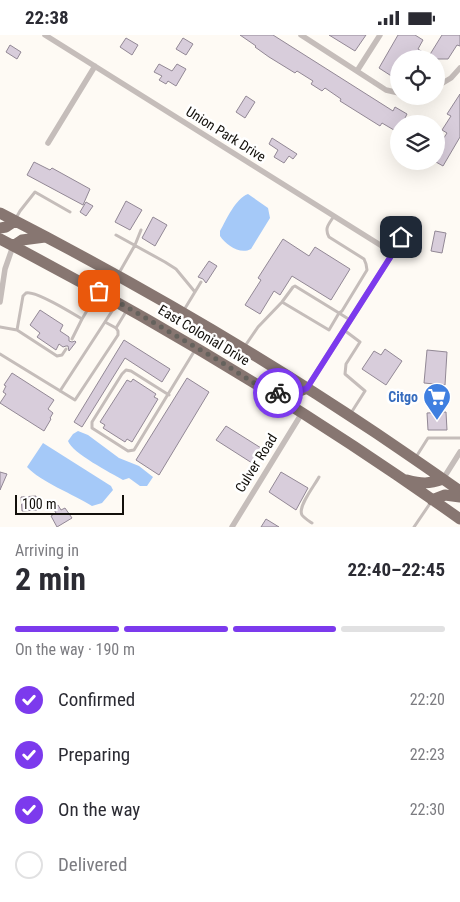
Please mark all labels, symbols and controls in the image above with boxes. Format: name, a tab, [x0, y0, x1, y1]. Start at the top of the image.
text: 22:38	[25, 6, 69, 29]
map controls	[390, 50, 445, 170]
button: locate	[390, 50, 445, 105]
street label: Union Park Drive	[183, 103, 269, 165]
button: layers	[390, 115, 445, 170]
pin	[380, 216, 422, 258]
icon: home	[387, 223, 415, 251]
pin	[78, 270, 120, 312]
icon: bag	[85, 277, 113, 305]
street label: East Colonial Drive	[155, 301, 253, 369]
courier	[253, 368, 303, 418]
icon: bike	[264, 379, 292, 407]
supermarket icon: Citgo	[422, 382, 452, 421]
place label: Citgo	[388, 389, 418, 405]
street label: Culver Road	[232, 431, 280, 495]
scale bar	[15, 492, 124, 515]
text: 100 m	[22, 496, 57, 512]
text: Arriving in	[15, 541, 79, 560]
text: 22:40–22:45	[347, 558, 445, 581]
text: 2 min	[15, 560, 86, 598]
text: On the way · 190 m	[15, 640, 135, 659]
icon: check	[15, 686, 43, 714]
text: Confirmed	[58, 688, 135, 711]
text: 22:20	[410, 690, 445, 709]
icon: check	[15, 741, 43, 769]
text: Preparing	[58, 743, 130, 766]
text: 22:23	[410, 745, 445, 764]
icon: check	[15, 796, 43, 824]
text: On the way	[58, 798, 140, 821]
text: 22:30	[410, 800, 445, 819]
text: Delivered	[58, 853, 127, 876]

